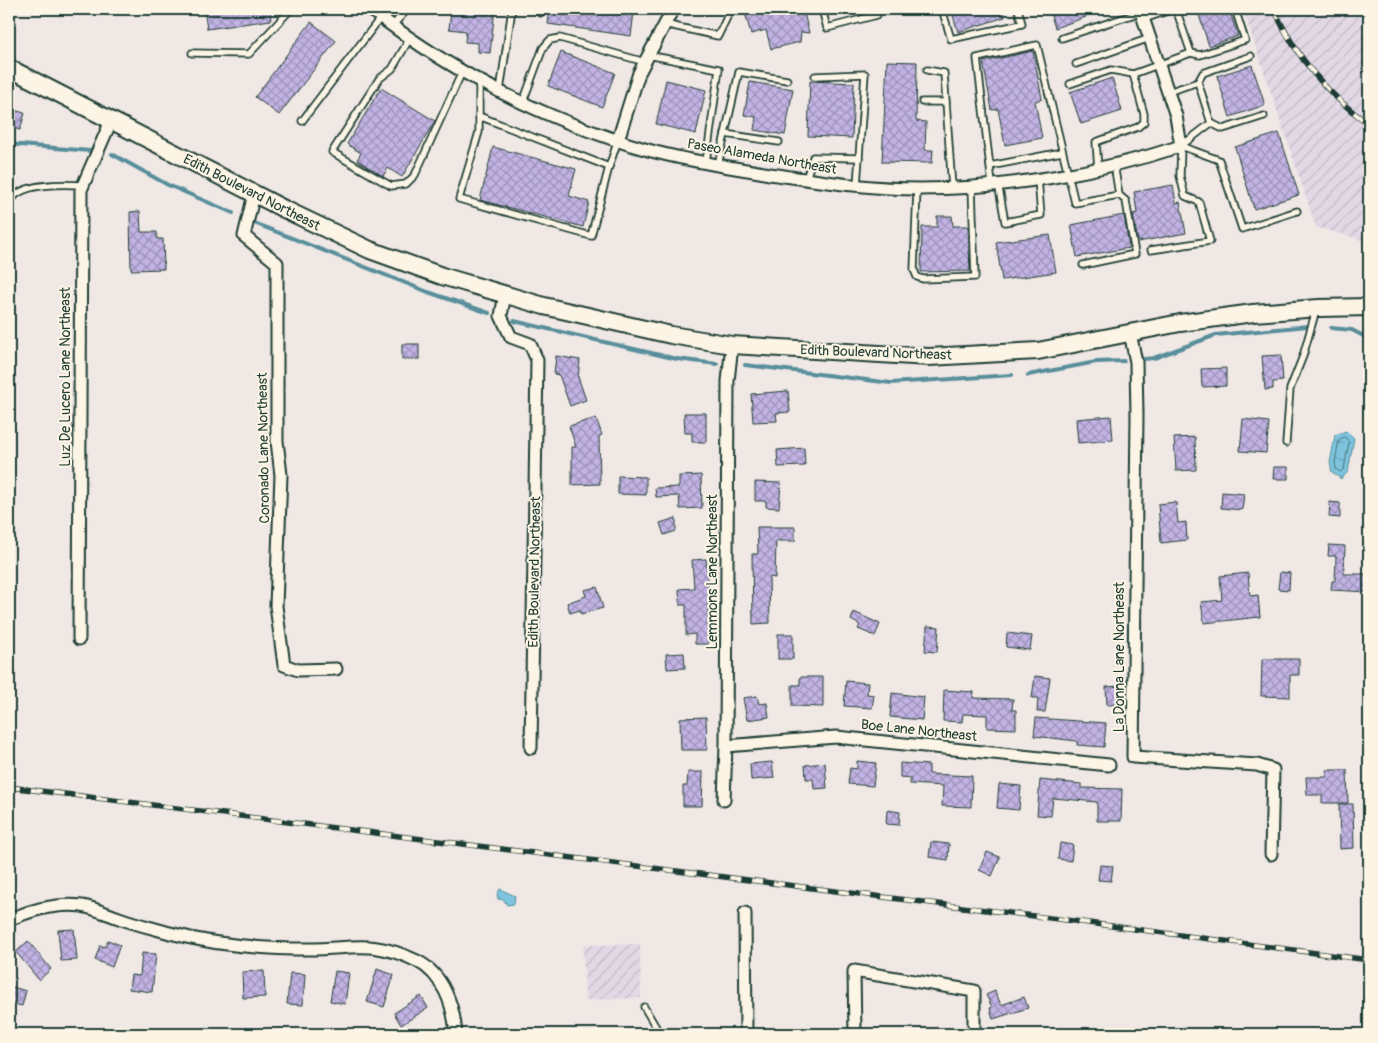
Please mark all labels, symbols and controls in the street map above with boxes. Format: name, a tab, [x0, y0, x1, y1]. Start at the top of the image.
street label: Paseo Alameda Northeast	[686, 135, 838, 178]
street label: Edith Boulevard Northeast	[180, 150, 323, 235]
street label: Luz De Lucero Lane Northeast	[57, 287, 74, 467]
street label: Edith Boulevard Northeast	[800, 341, 952, 364]
street label: Coronado Lane Northeast	[254, 372, 273, 524]
street label: Lemmons Lane Northeast	[704, 494, 721, 650]
street label: Edith Boulevard Northeast	[525, 496, 544, 648]
street label: La Donna Lane Northeast	[1111, 581, 1128, 732]
street label: Boe Lane Northeast	[860, 716, 978, 745]

